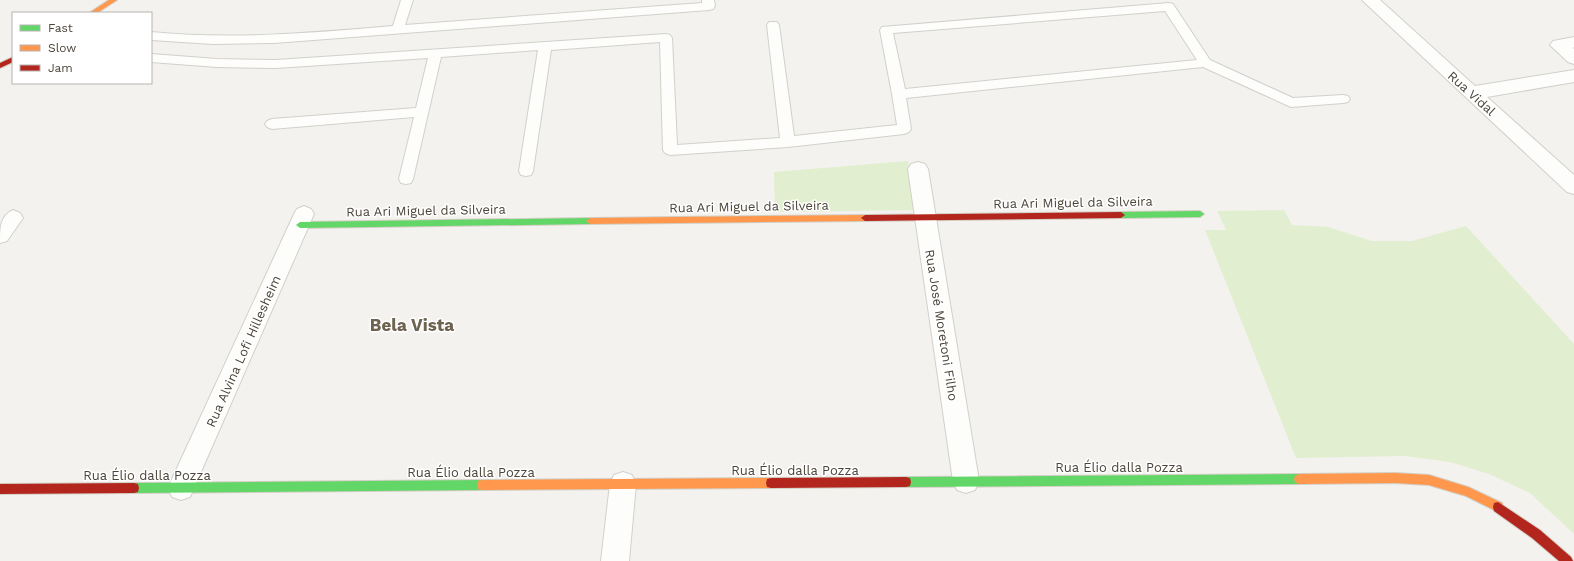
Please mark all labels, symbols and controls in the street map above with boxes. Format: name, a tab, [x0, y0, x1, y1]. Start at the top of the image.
legend	[12, 12, 152, 84]
text: Fast	[48, 21, 73, 35]
text: Slow	[48, 41, 76, 55]
text: Jam	[48, 61, 73, 75]
street label: Rua Vidal	[1445, 68, 1499, 119]
street label: Rua Ari Miguel da Silveira	[993, 194, 1154, 211]
street label: Rua Ari Miguel da Silveira	[669, 198, 830, 215]
street label: Rua Ari Miguel da Silveira	[346, 202, 507, 219]
street label: Rua José Moretoni Filho	[922, 248, 961, 402]
street label: Rua Alvina Lofi Hillesheim	[203, 273, 284, 429]
district label: Bela Vista	[370, 315, 454, 335]
street label: Rua Élio dalla Pozza	[1055, 459, 1183, 475]
street label: Rua Élio dalla Pozza	[731, 462, 859, 478]
street label: Rua Élio dalla Pozza	[407, 464, 535, 480]
street label: Rua Élio dalla Pozza	[83, 467, 211, 483]

